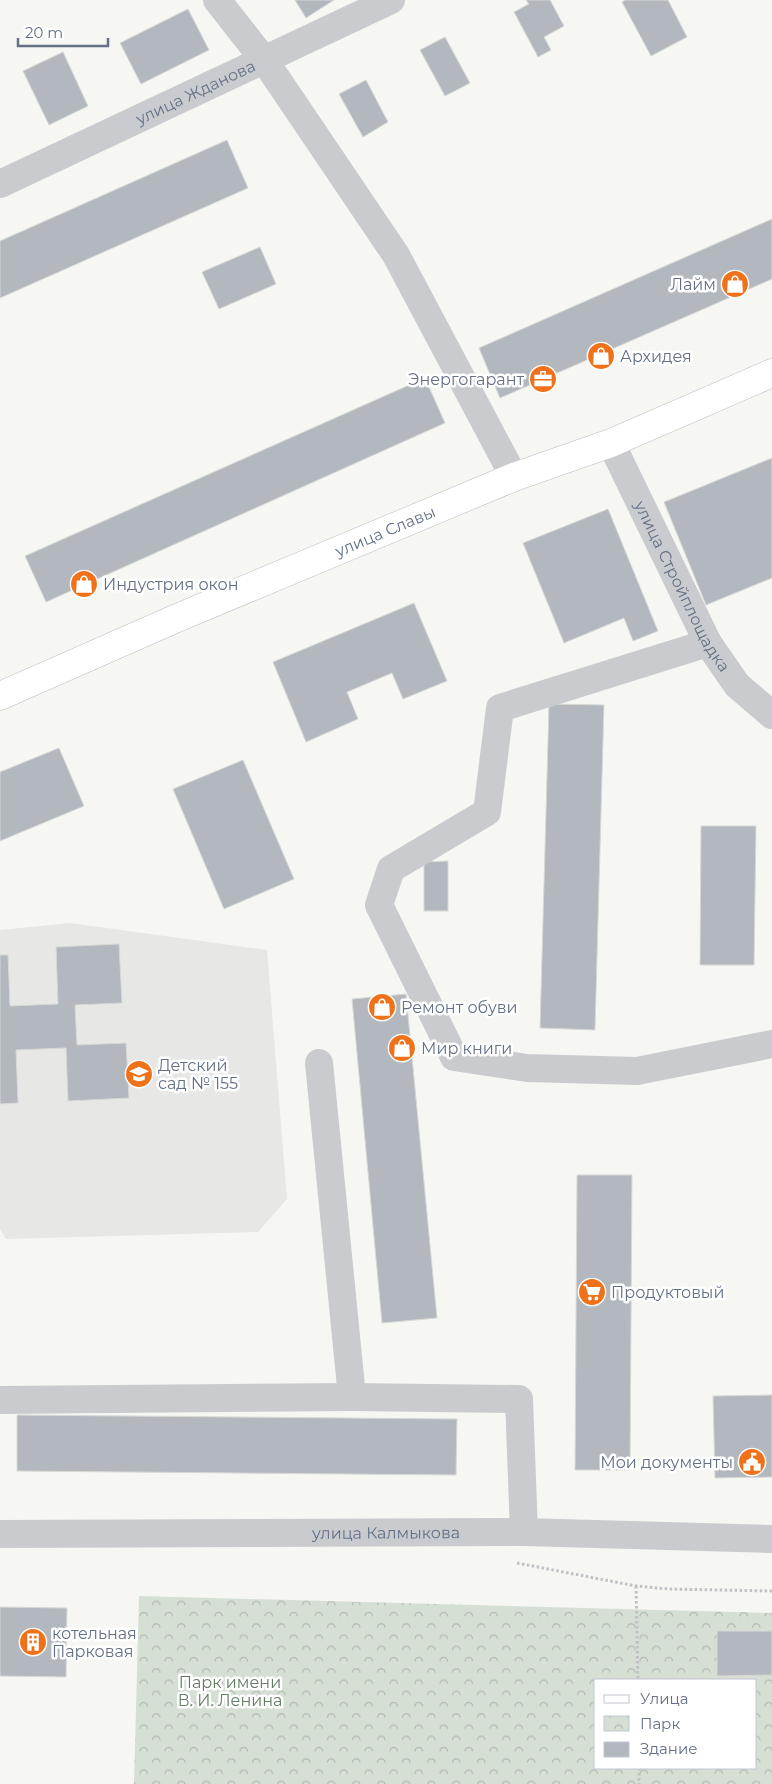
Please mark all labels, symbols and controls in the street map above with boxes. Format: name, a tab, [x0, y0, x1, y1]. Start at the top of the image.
scale bar	[18, 15, 108, 47]
text: 20 m	[25, 23, 63, 42]
street label: улица Жданова	[132, 56, 258, 129]
shop icon: Лайм	[720, 269, 750, 299]
place label: Лайм	[670, 275, 716, 294]
shop icon: Архидея	[586, 341, 616, 371]
place label: Архидея	[620, 347, 692, 366]
office icon: Энергогарант	[528, 364, 558, 394]
place label: Энергогарант	[408, 370, 524, 389]
street label: улица Стройплощадка	[631, 497, 734, 675]
street label: улица Славы	[331, 502, 438, 561]
shop icon: Индустрия окон	[69, 569, 99, 599]
place label: Индустрия окон	[103, 575, 239, 594]
shop icon: Ремонт обуви	[367, 992, 397, 1022]
place label: Ремонт обуви	[401, 998, 518, 1017]
shop icon: Мир книги	[387, 1033, 417, 1063]
place label: Мир книги	[421, 1039, 512, 1058]
place label: Детский сад № 155	[158, 1056, 238, 1093]
school or university icon: Детский сад № 155	[124, 1059, 154, 1089]
supermarket icon: Продуктовый	[577, 1277, 607, 1307]
place label: Продуктовый	[611, 1283, 724, 1302]
public building icon: Мои документы	[737, 1447, 767, 1477]
place label: Мои документы	[600, 1453, 733, 1472]
street label: улица Калмыкова	[311, 1523, 460, 1542]
place label: котельная Парковая	[52, 1624, 137, 1661]
building icon: котельная Парковая	[18, 1627, 48, 1657]
park label: Парк имени В. И. Ленина	[178, 1673, 282, 1710]
legend	[594, 1679, 757, 1769]
text: Улица	[640, 1689, 688, 1708]
text: Парк	[640, 1714, 680, 1733]
text: Здание	[640, 1739, 698, 1758]

